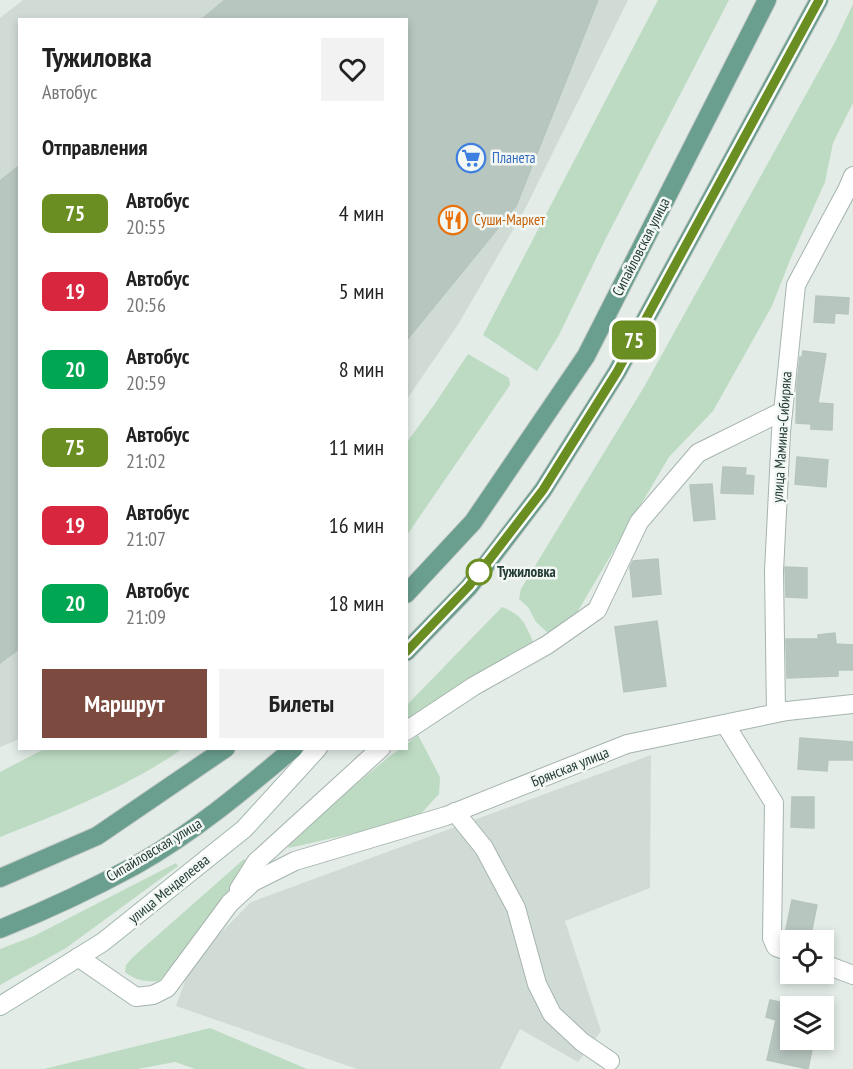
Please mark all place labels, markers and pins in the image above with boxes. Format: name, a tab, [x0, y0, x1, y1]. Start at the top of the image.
supermarket icon: Планета	[455, 142, 487, 174]
place label: Планета	[492, 148, 536, 167]
restaurant icon: Суши-Маркет	[437, 204, 469, 236]
place label: Суши-Маркет	[474, 210, 545, 229]
marker: Тужиловка	[466, 559, 492, 585]
place label: Тужиловка	[497, 562, 556, 581]

